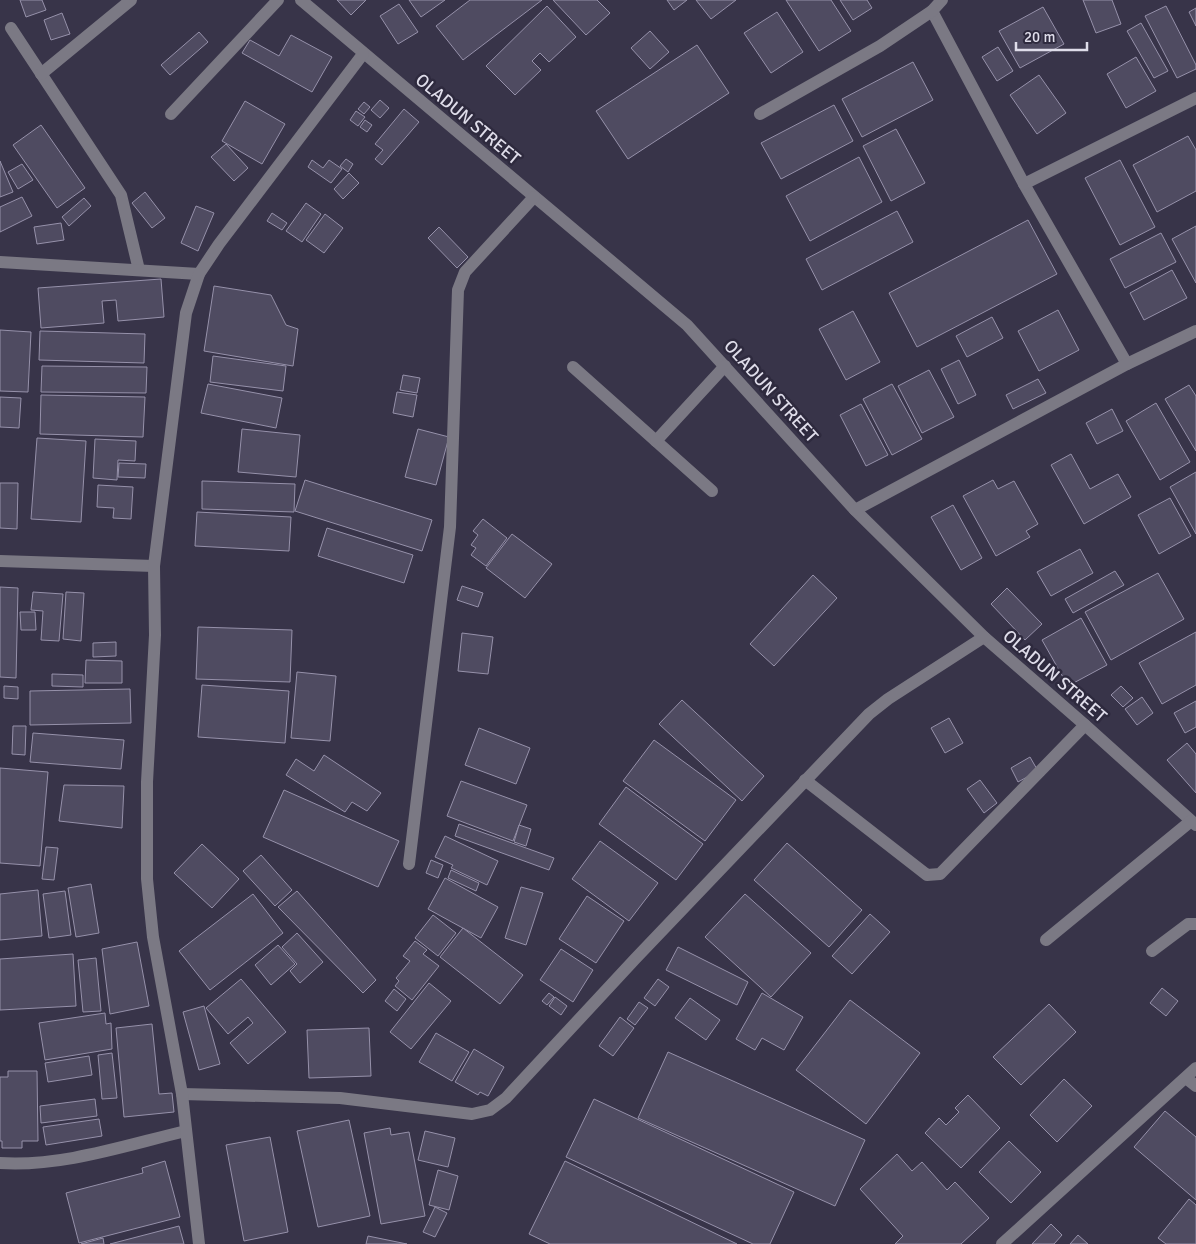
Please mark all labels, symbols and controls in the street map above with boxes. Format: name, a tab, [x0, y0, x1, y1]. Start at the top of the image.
scale bar	[1016, 20, 1087, 52]
text: 20 m	[1024, 28, 1055, 46]
street label: OLADUN STREET	[411, 69, 525, 169]
street label: OLADUN STREET	[719, 335, 823, 447]
street label: OLADUN STREET	[999, 625, 1112, 727]

